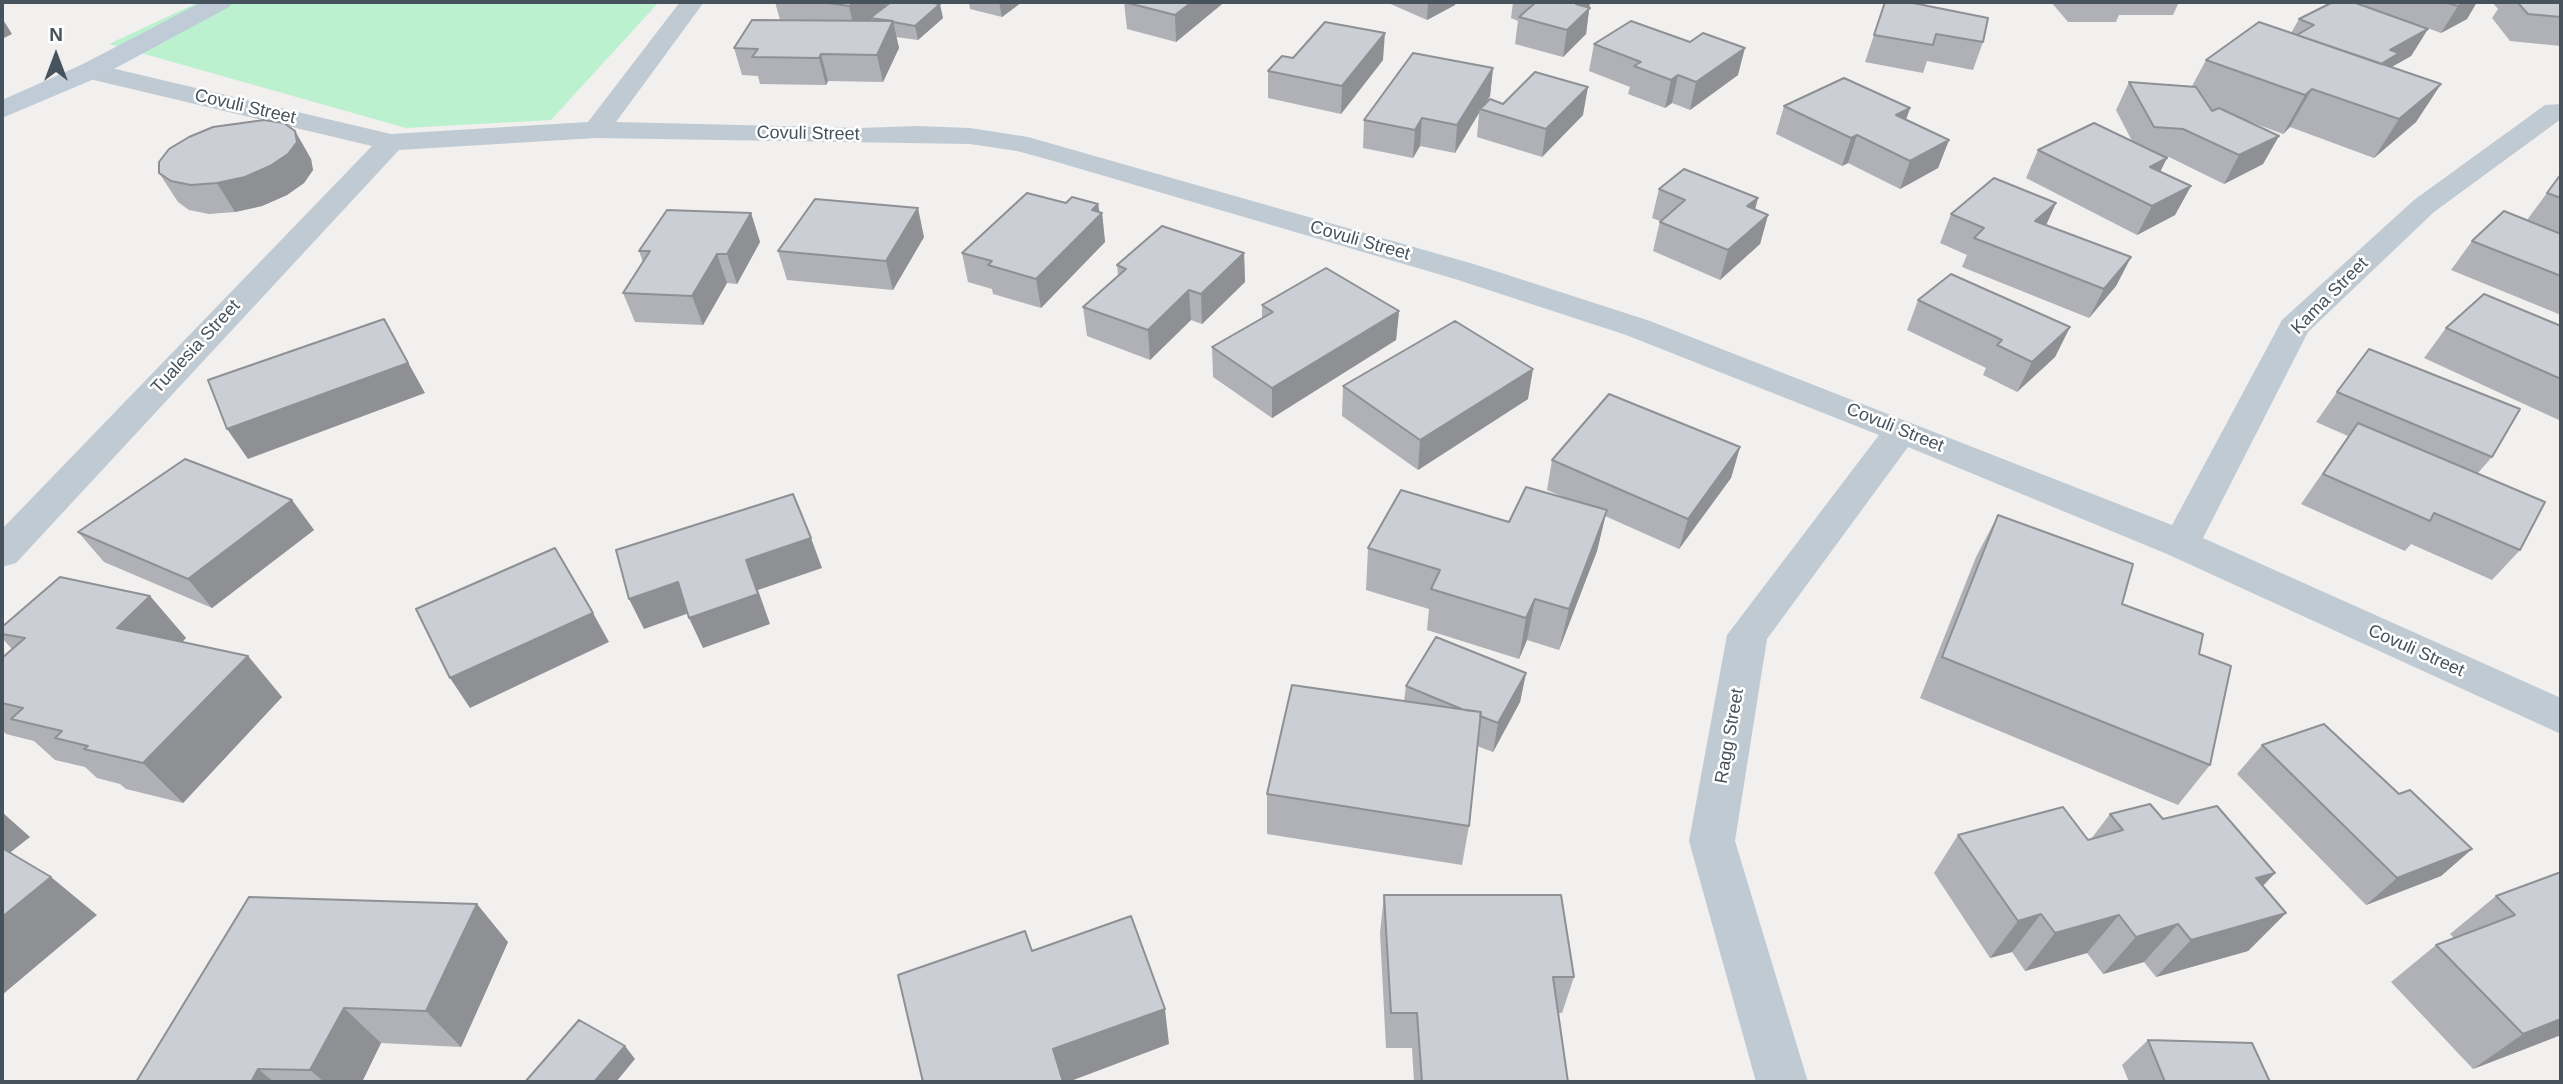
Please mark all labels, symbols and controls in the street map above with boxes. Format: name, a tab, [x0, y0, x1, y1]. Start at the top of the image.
north arrow	[21, 21, 91, 91]
text: N	[49, 24, 63, 45]
street label: Covuli Street	[192, 85, 298, 129]
street label: Covuli Street	[756, 122, 860, 146]
street label: Covuli Street	[1307, 216, 1413, 266]
street label: Kama Street	[2287, 253, 2373, 339]
street label: Tualesia Street	[147, 296, 245, 398]
street label: Covuli Street	[1843, 399, 1947, 457]
street label: Covuli Street	[2365, 620, 2467, 682]
street label: Ragg Street	[1711, 687, 1749, 785]

